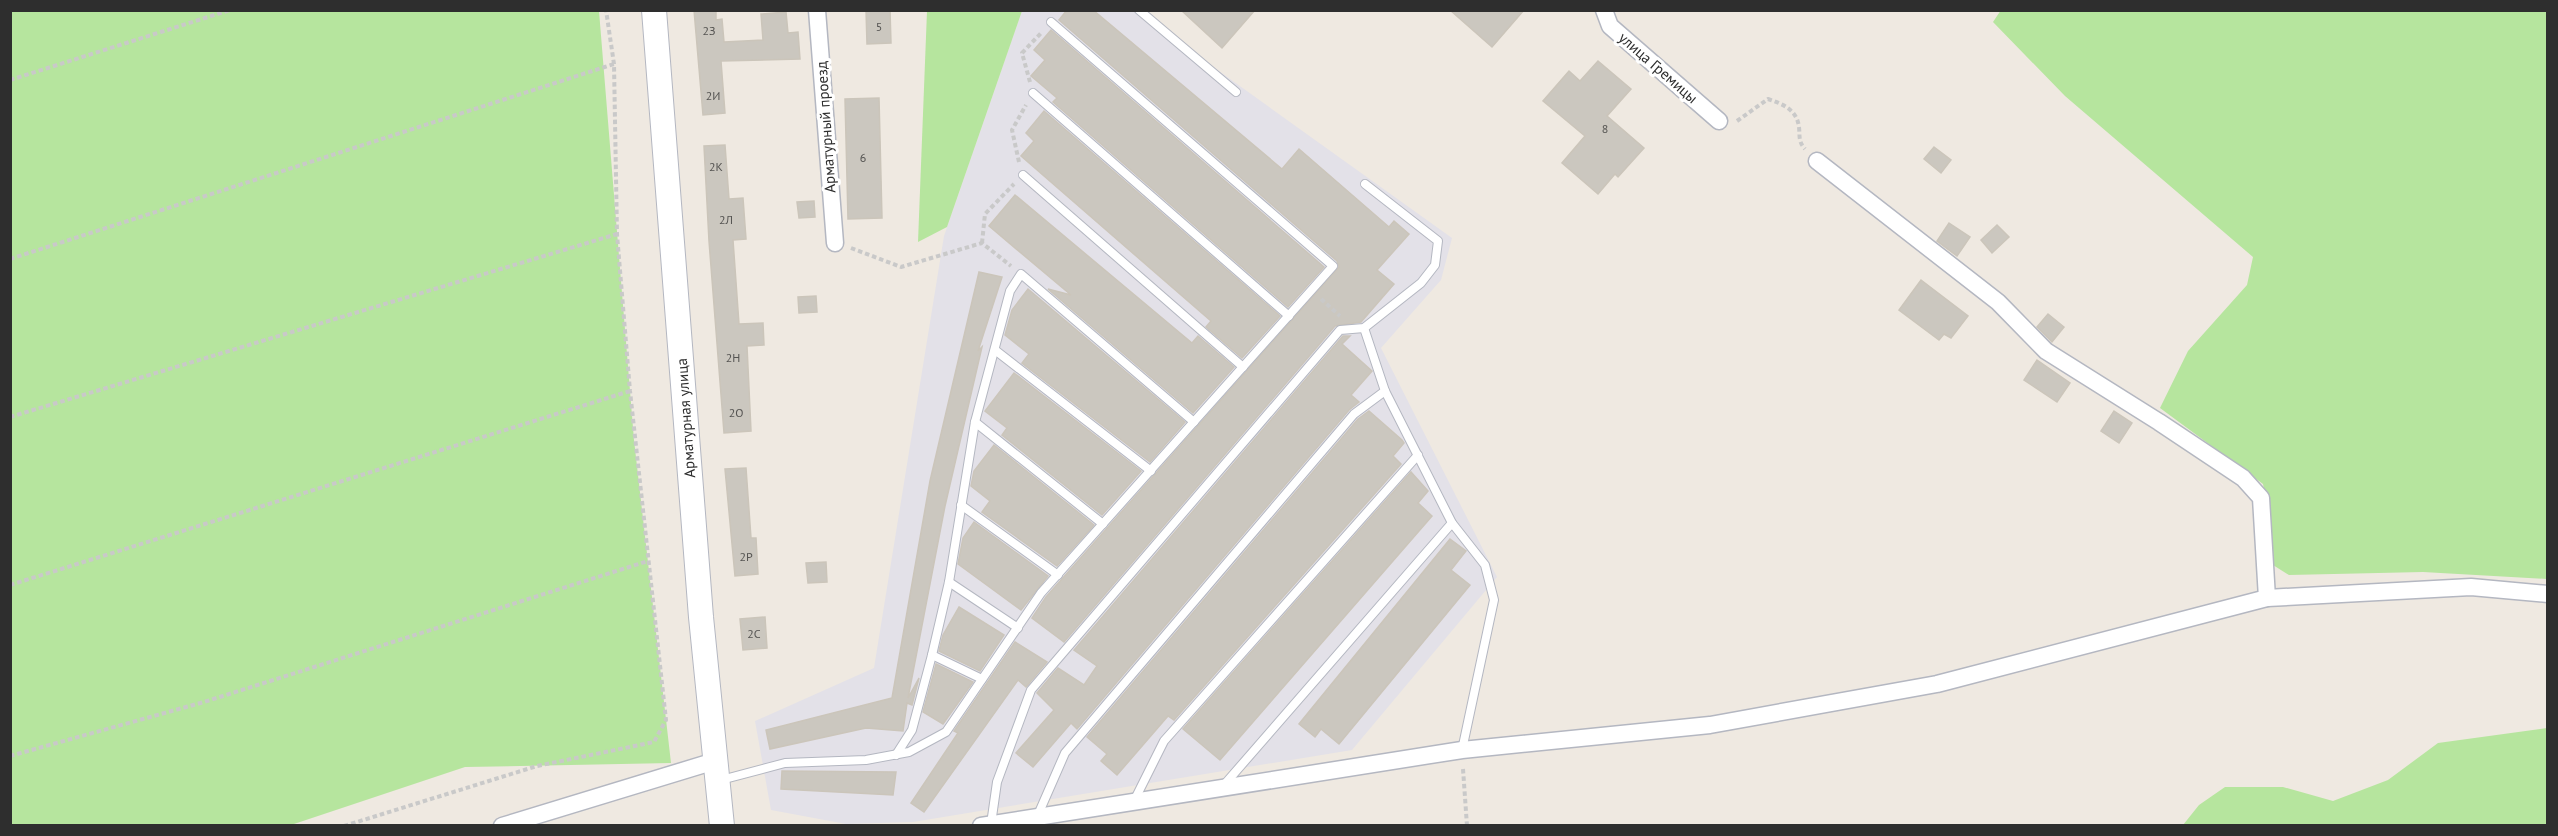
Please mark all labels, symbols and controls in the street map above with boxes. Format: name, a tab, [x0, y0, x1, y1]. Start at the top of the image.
house number: 5	[876, 19, 882, 34]
house number: 2З	[702, 23, 716, 38]
street label: улица Гремицы	[1615, 28, 1702, 107]
street label: Арматурный проезд	[811, 61, 840, 193]
house number: 2И	[706, 88, 720, 103]
house number: 8	[1602, 121, 1608, 136]
house number: 6	[860, 150, 866, 165]
house number: 2К	[709, 159, 723, 174]
house number: 2Л	[719, 212, 733, 227]
house number: 2Н	[726, 350, 740, 365]
street label: Арматурная улица	[672, 358, 699, 479]
house number: 2О	[729, 405, 743, 420]
house number: 2Р	[739, 549, 753, 564]
house number: 2С	[747, 626, 761, 641]

